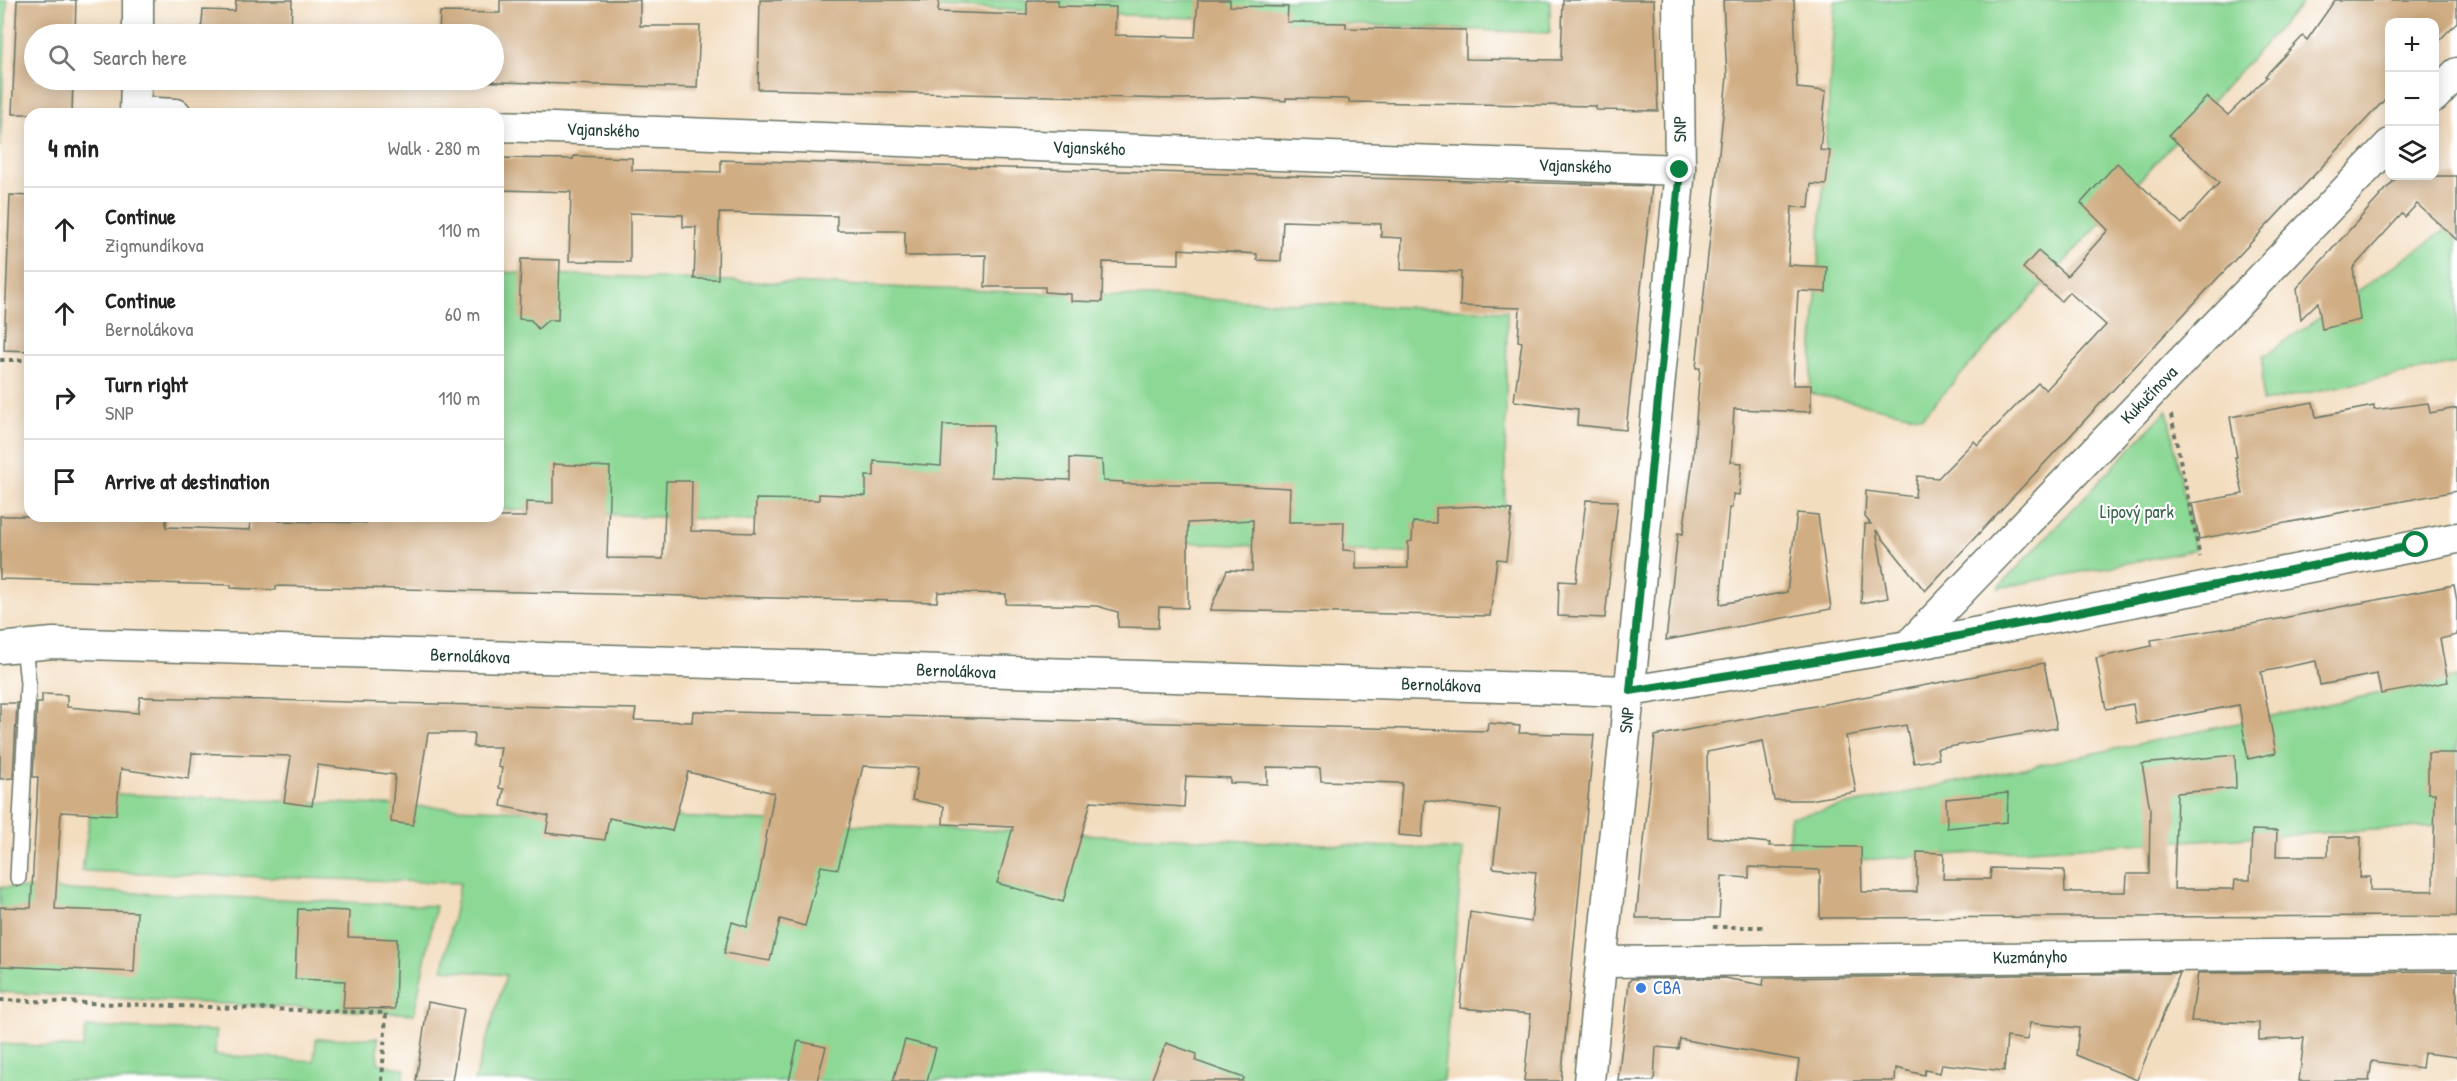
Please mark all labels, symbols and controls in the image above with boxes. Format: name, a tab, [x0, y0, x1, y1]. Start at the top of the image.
map controls	[2385, 18, 2439, 180]
button: +	[2385, 18, 2439, 72]
search box	[24, 24, 504, 90]
icon: search	[45, 41, 78, 74]
text: Search here	[93, 42, 187, 72]
button: −	[2385, 72, 2439, 126]
street label: Vajanského	[566, 116, 640, 143]
street label: SNP	[1667, 116, 1692, 142]
button: layers	[2385, 126, 2439, 180]
text: 4 min	[48, 130, 99, 165]
text: Walk · 280 m	[388, 134, 480, 161]
street label: Vajanského	[1052, 134, 1126, 161]
street label: Vajanského	[1538, 152, 1612, 179]
route end	[1666, 156, 1692, 182]
text: Continue	[105, 201, 176, 231]
icon: ahead	[48, 213, 81, 246]
text: 110 m	[438, 216, 480, 243]
text: Zigmundíkova	[105, 231, 204, 258]
text: Continue	[105, 285, 176, 315]
icon: ahead	[48, 297, 81, 330]
text: 60 m	[445, 300, 480, 327]
text: Bernolákova	[105, 315, 193, 342]
street label: Kukučínova	[2115, 360, 2183, 429]
text: Turn right	[105, 369, 188, 399]
icon: right	[48, 381, 81, 414]
text: 110 m	[438, 384, 480, 411]
text: SNP	[105, 399, 134, 426]
icon: arrive	[48, 465, 81, 498]
text: Arrive at destination	[105, 466, 270, 496]
park label: Lipový park	[2100, 499, 2174, 524]
route start	[2402, 531, 2428, 557]
street label: Bernolákova	[430, 642, 510, 669]
street label: Bernolákova	[916, 657, 996, 684]
street label: Bernolákova	[1401, 671, 1481, 698]
street label: SNP	[1613, 705, 1640, 734]
street label: Kuzmányho	[1993, 943, 2067, 970]
place label: CBA	[1653, 975, 1681, 1000]
marker: CBA	[1634, 981, 1648, 995]

